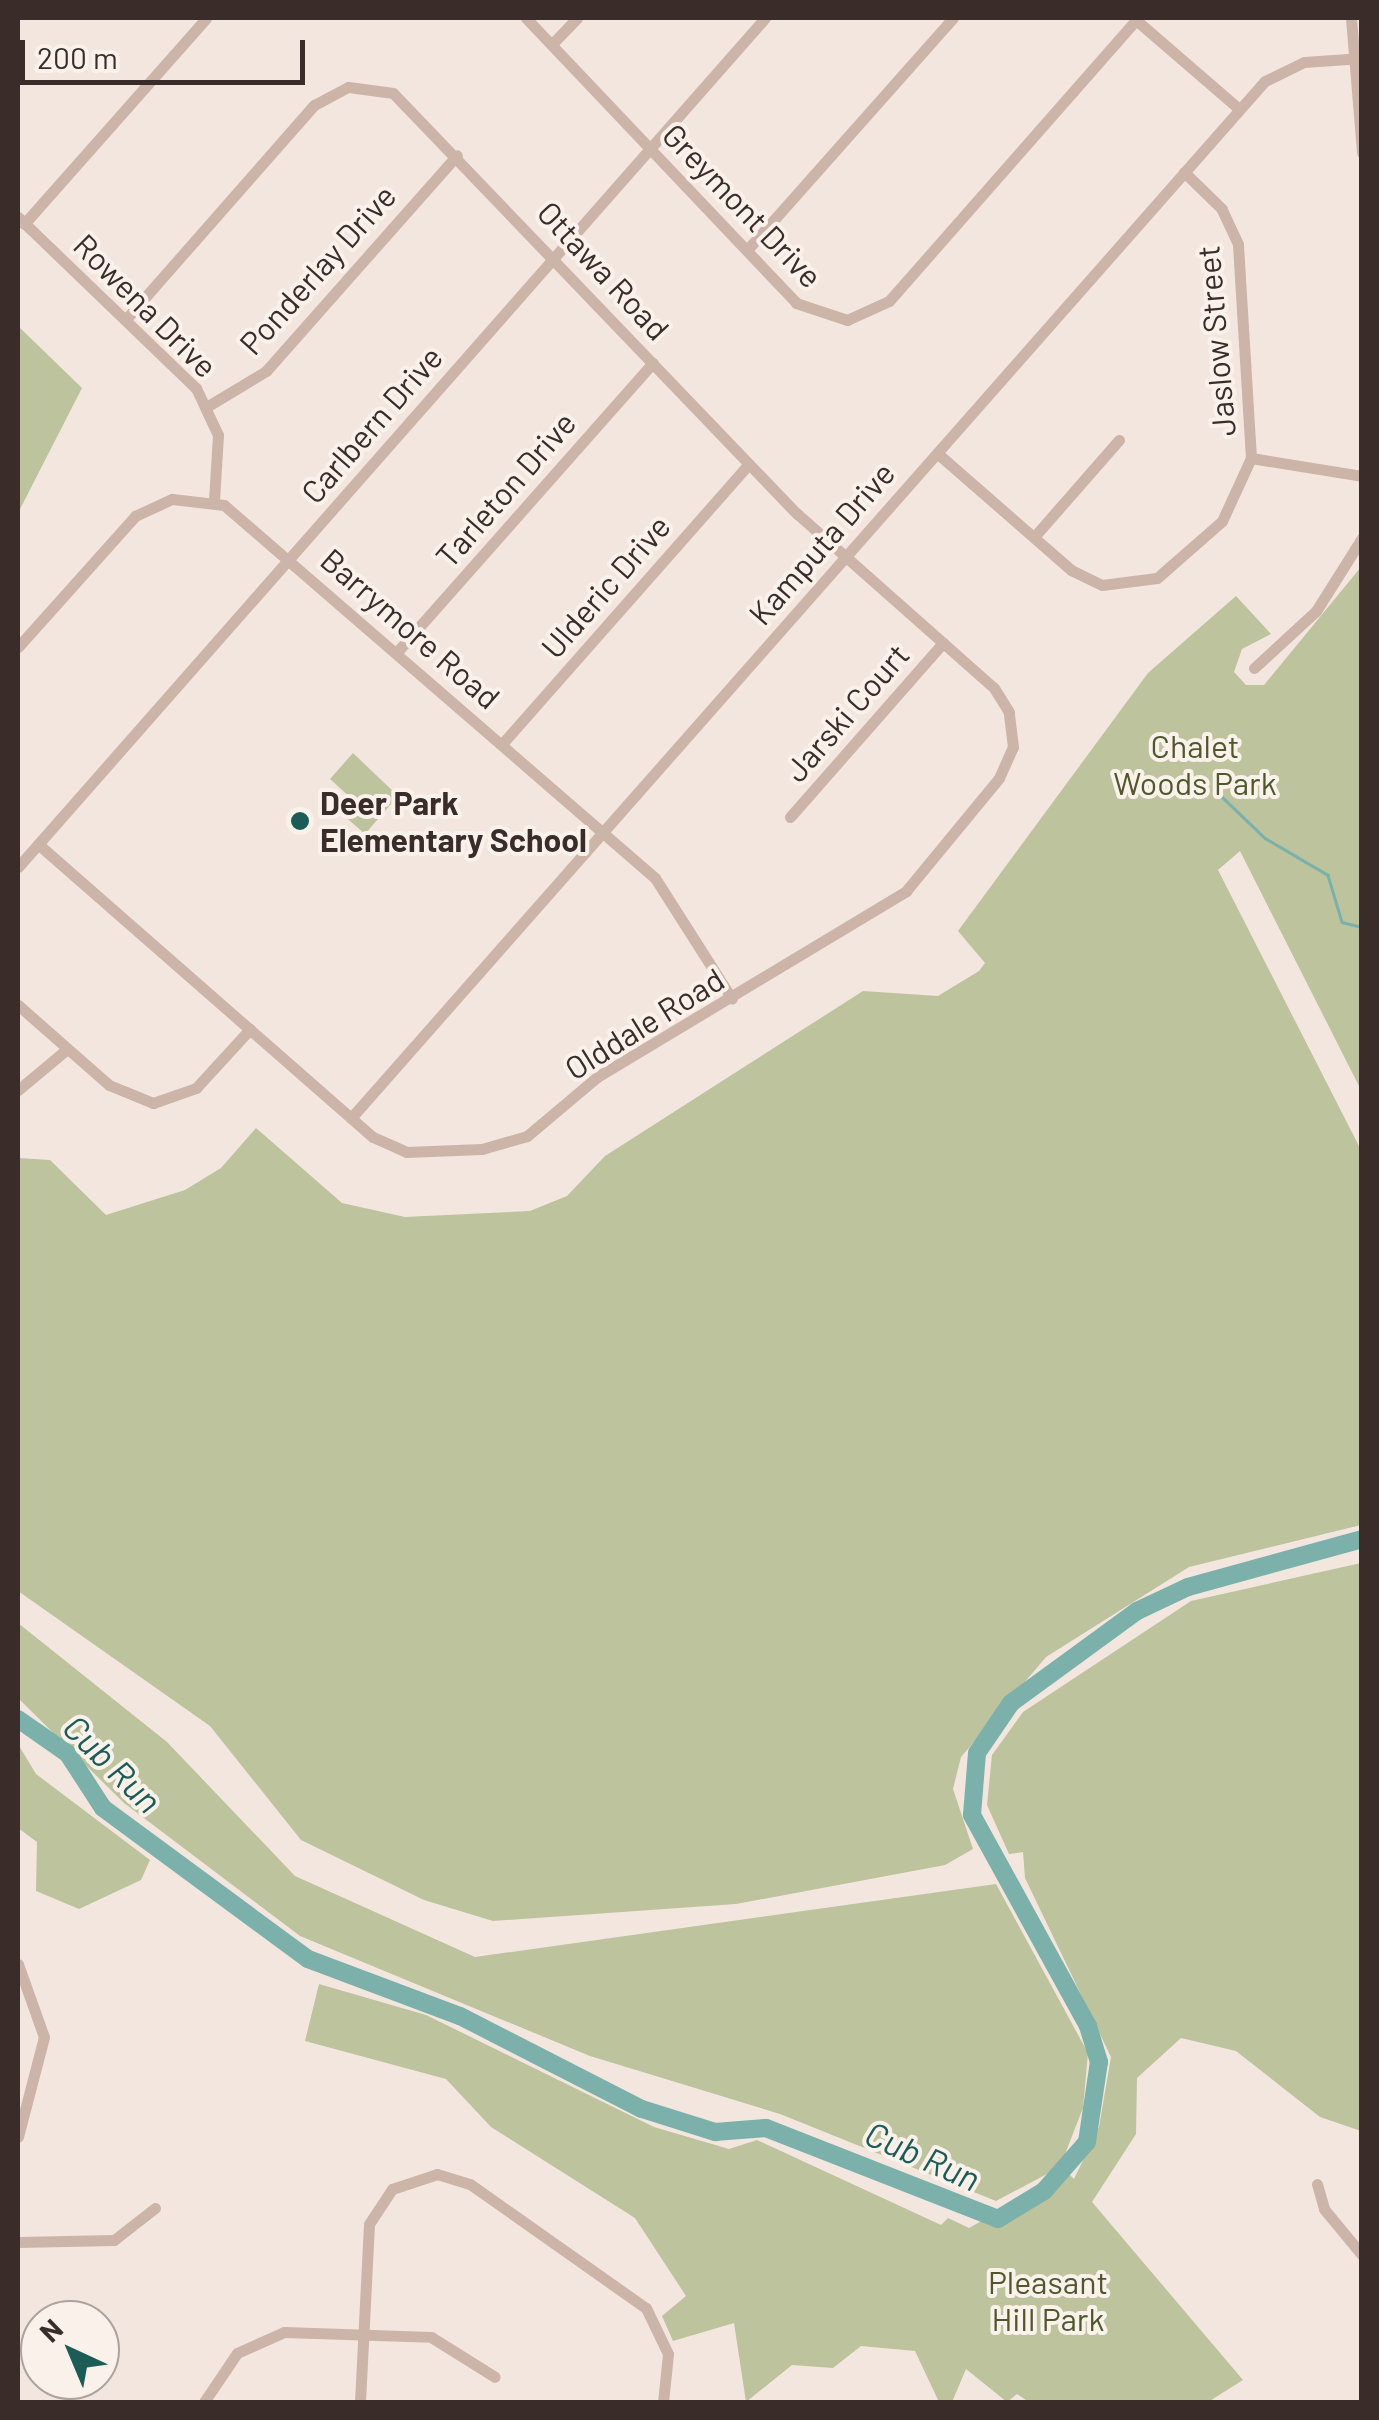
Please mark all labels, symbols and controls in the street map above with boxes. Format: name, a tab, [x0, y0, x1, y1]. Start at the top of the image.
scale bar	[25, 20, 310, 82]
text: 200 m	[37, 39, 118, 75]
street label: Greymont Drive	[655, 115, 831, 295]
street label: Ponderlay Drive	[231, 176, 403, 362]
street label: Ottawa Road	[530, 193, 678, 347]
street label: Rowena Drive	[66, 225, 226, 385]
street label: Jaslow Street	[1188, 244, 1242, 438]
street label: Carlbern Drive	[292, 338, 450, 510]
street label: Tarleton Drive	[427, 403, 583, 575]
street label: Kamputa Drive	[740, 454, 902, 632]
street label: Ulderic Drive	[533, 507, 677, 665]
street label: Barrymore Road	[314, 540, 508, 716]
street label: Jarski Court	[776, 635, 916, 789]
park label: Chalet Woods Park	[1113, 727, 1277, 802]
place label: Deer Park Elementary School	[320, 784, 587, 859]
marker: Deer Park Elementary School	[289, 810, 311, 832]
street label: Olddale Road	[557, 959, 731, 1087]
water label: Cub Run	[55, 1705, 171, 1821]
water label: Cub Run	[859, 2111, 987, 2199]
park label: Pleasant Hill Park	[988, 2263, 1108, 2338]
north arrow	[20, 2300, 120, 2400]
text: N	[32, 2311, 69, 2349]

